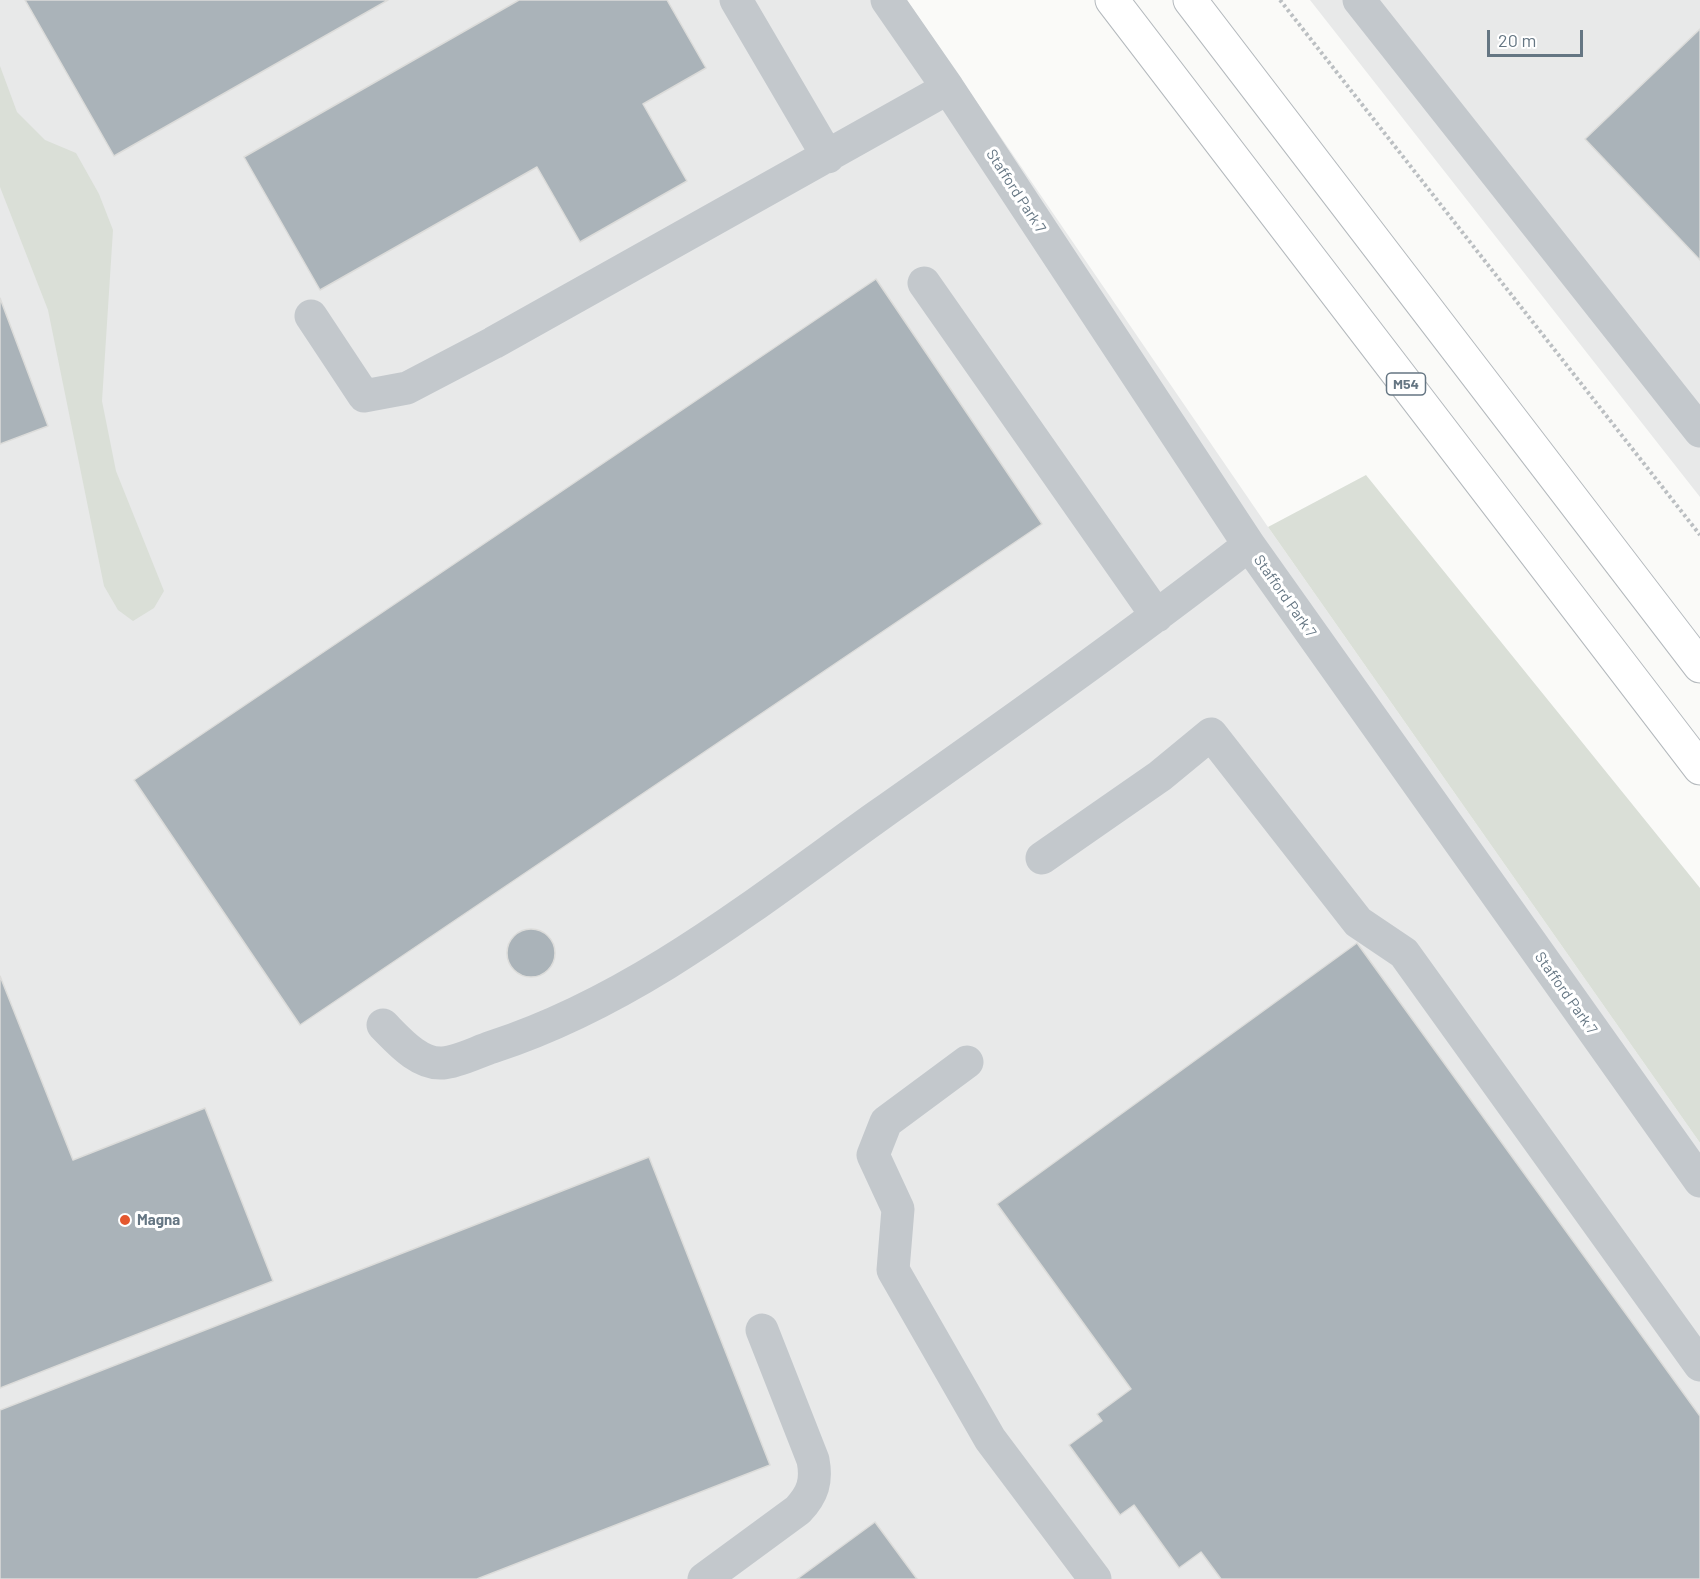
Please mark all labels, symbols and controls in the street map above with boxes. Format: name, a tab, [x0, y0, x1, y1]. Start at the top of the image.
scale bar	[1490, 18, 1586, 56]
text: 20 m	[1498, 29, 1536, 51]
street label: Stafford Park 7	[982, 146, 1050, 236]
road number: M54	[1386, 373, 1426, 395]
street label: Stafford Park 7	[1250, 551, 1320, 641]
street label: Stafford Park 7	[1531, 948, 1601, 1038]
place label: Magna	[137, 1211, 180, 1229]
marker: Magna	[118, 1213, 132, 1227]

